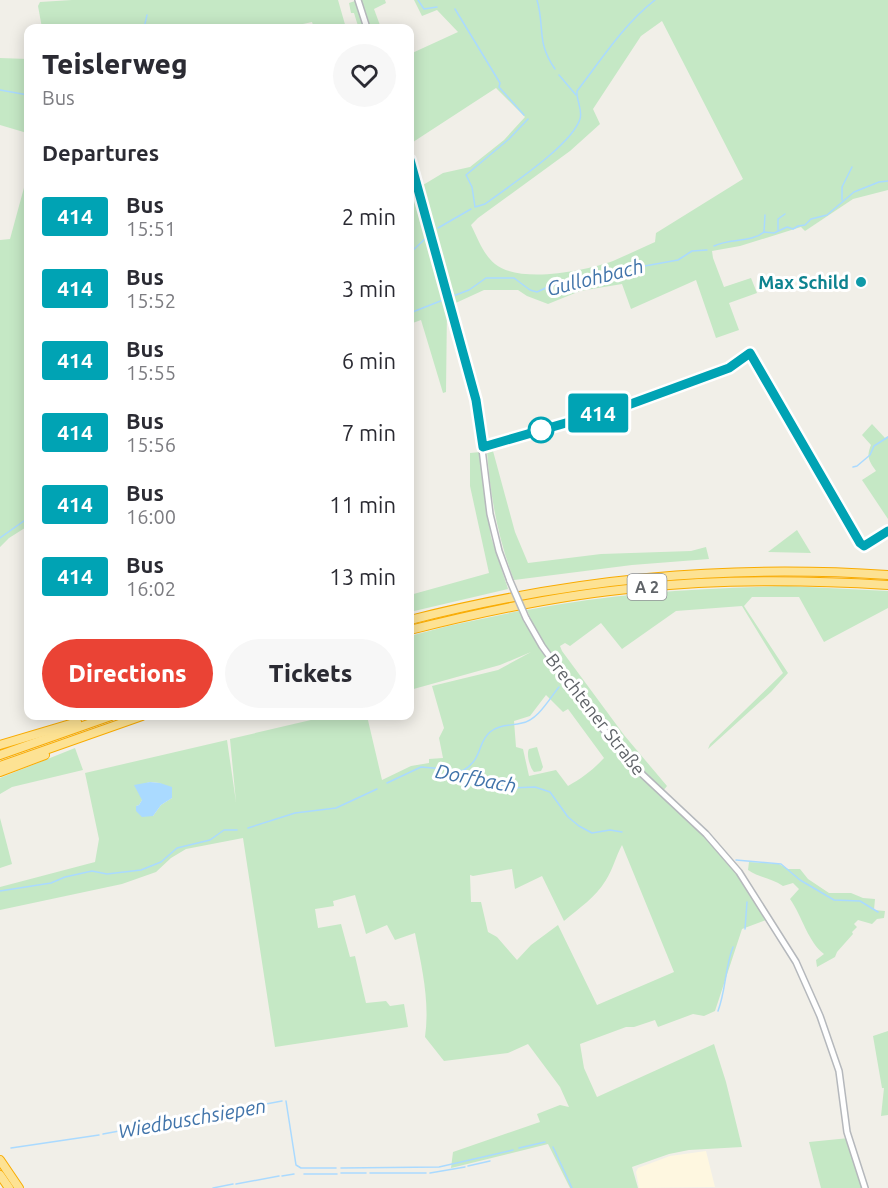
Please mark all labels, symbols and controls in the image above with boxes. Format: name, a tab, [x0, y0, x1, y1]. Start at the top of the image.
button: heart	[333, 44, 396, 107]
text: Teislerweg	[42, 48, 188, 79]
text: Bus	[42, 86, 75, 109]
text: Departures	[42, 140, 159, 165]
text: Bus	[126, 192, 164, 217]
text: 414	[57, 204, 93, 228]
text: 2 min	[342, 204, 396, 229]
text: 15:51	[126, 217, 176, 240]
water label: Gullohbach	[544, 254, 646, 300]
text: Bus	[126, 264, 164, 289]
place label: Max Schild	[758, 272, 849, 292]
marker: Max Schild	[854, 275, 868, 289]
text: 414	[57, 276, 93, 300]
text: 3 min	[342, 276, 396, 301]
text: 15:52	[126, 289, 176, 312]
text: Bus	[126, 336, 164, 361]
text: 414	[57, 348, 93, 372]
text: 6 min	[342, 348, 396, 373]
text: 15:55	[126, 361, 176, 384]
line badge: 414	[564, 394, 632, 432]
text: 414	[580, 401, 616, 425]
text: Bus	[126, 408, 164, 433]
unlabelled marker	[528, 417, 554, 443]
text: 414	[57, 420, 93, 444]
text: 7 min	[342, 420, 396, 445]
text: 15:56	[126, 433, 176, 456]
text: Bus	[126, 480, 164, 505]
text: 414	[57, 492, 93, 516]
text: 11 min	[329, 492, 396, 517]
text: 16:00	[126, 505, 176, 528]
text: Bus	[126, 552, 164, 577]
text: 414	[57, 564, 93, 588]
text: 13 min	[329, 564, 396, 589]
road number: A 2	[628, 574, 666, 600]
text: 16:02	[126, 577, 176, 600]
button: Directions	[42, 639, 213, 708]
button: Tickets	[225, 639, 396, 708]
street label: Brechtener Straße	[542, 649, 650, 779]
water label: Dorfbach	[434, 759, 518, 797]
water label: Wiedbuschsiepen	[116, 1094, 268, 1142]

